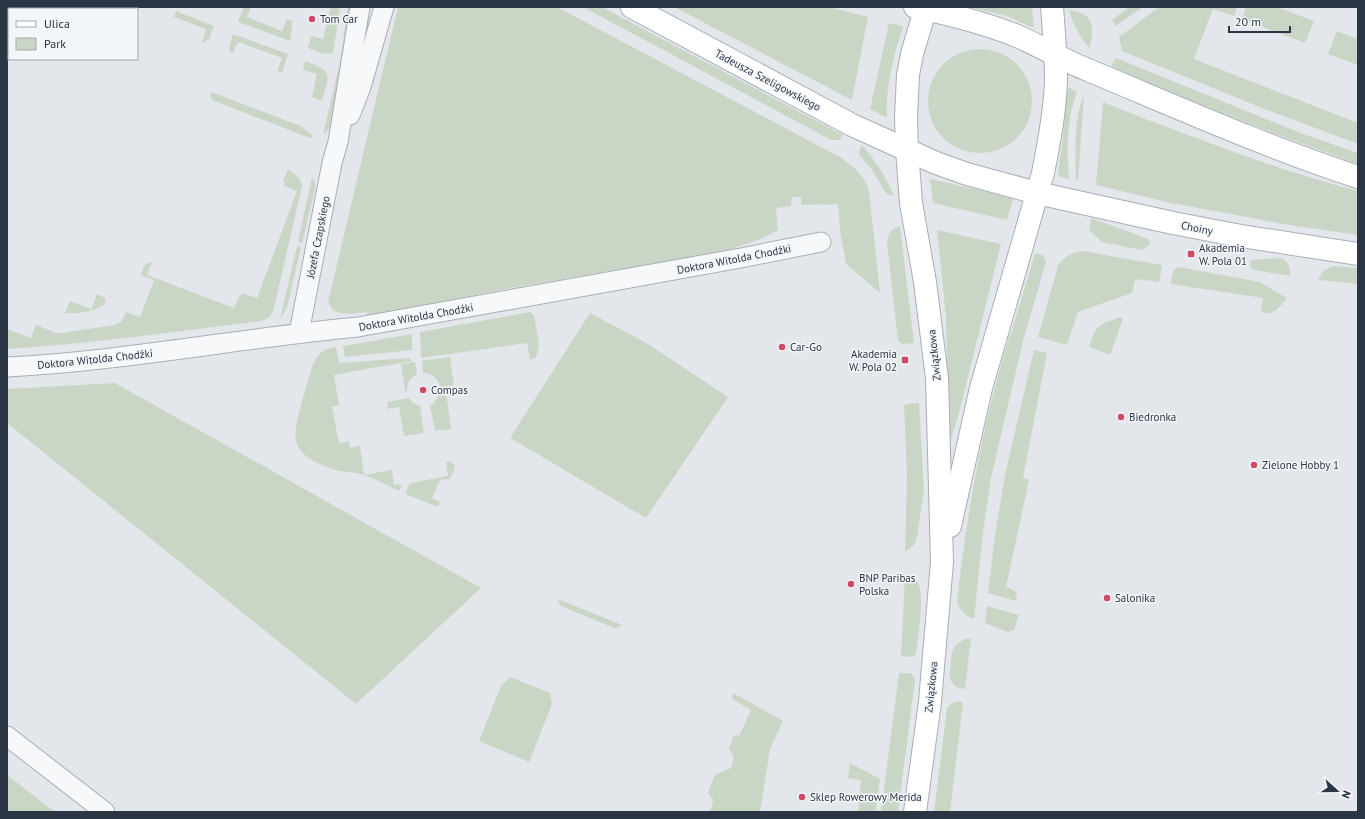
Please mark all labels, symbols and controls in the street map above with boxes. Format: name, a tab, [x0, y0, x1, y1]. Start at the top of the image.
legend	[8, 8, 138, 60]
scale bar	[1229, 8, 1290, 34]
place label: Tom Car	[320, 12, 358, 26]
marker: Tom Car	[307, 14, 317, 24]
text: 20 m	[1235, 14, 1261, 29]
text: Ulica	[44, 16, 70, 31]
text: Park	[44, 36, 66, 51]
street label: Tadeusza Szeligowskiego	[713, 46, 823, 114]
street label: Józefa Czapskiego	[303, 195, 333, 280]
street label: Choiny	[1180, 218, 1215, 238]
street label: Doktora Witolda Chodźki	[676, 241, 792, 277]
place label: Akademia W. Pola 01	[1199, 241, 1247, 268]
marker: Akademia W. Pola 01	[1186, 249, 1196, 259]
street label: Doktora Witolda Chodźki	[358, 300, 474, 334]
street label: Związkowa	[924, 329, 944, 381]
place label: Car-Go	[790, 340, 822, 354]
marker: Car-Go	[777, 342, 787, 352]
street label: Doktora Witolda Chodźki	[37, 346, 154, 372]
place label: Akademia W. Pola 02	[849, 347, 897, 374]
marker: Akademia W. Pola 02	[900, 355, 910, 365]
place label: Compas	[431, 383, 468, 397]
marker: Compas	[418, 385, 428, 395]
place label: Biedronka	[1129, 410, 1176, 424]
marker: Biedronka	[1116, 412, 1126, 422]
place label: Zielone Hobby 1	[1262, 458, 1339, 472]
marker: Zielone Hobby 1	[1249, 460, 1259, 470]
place label: BNP Paribas Polska	[859, 571, 916, 598]
marker: BNP Paribas Polska	[846, 579, 856, 589]
place label: Salonika	[1115, 591, 1155, 605]
marker: Salonika	[1102, 593, 1112, 603]
street label: Związkowa	[921, 661, 941, 713]
north arrow	[1317, 771, 1357, 811]
text: N	[1339, 789, 1354, 800]
place label: Sklep Rowerowy Merida	[810, 790, 922, 804]
marker: Sklep Rowerowy Merida	[797, 792, 807, 802]

